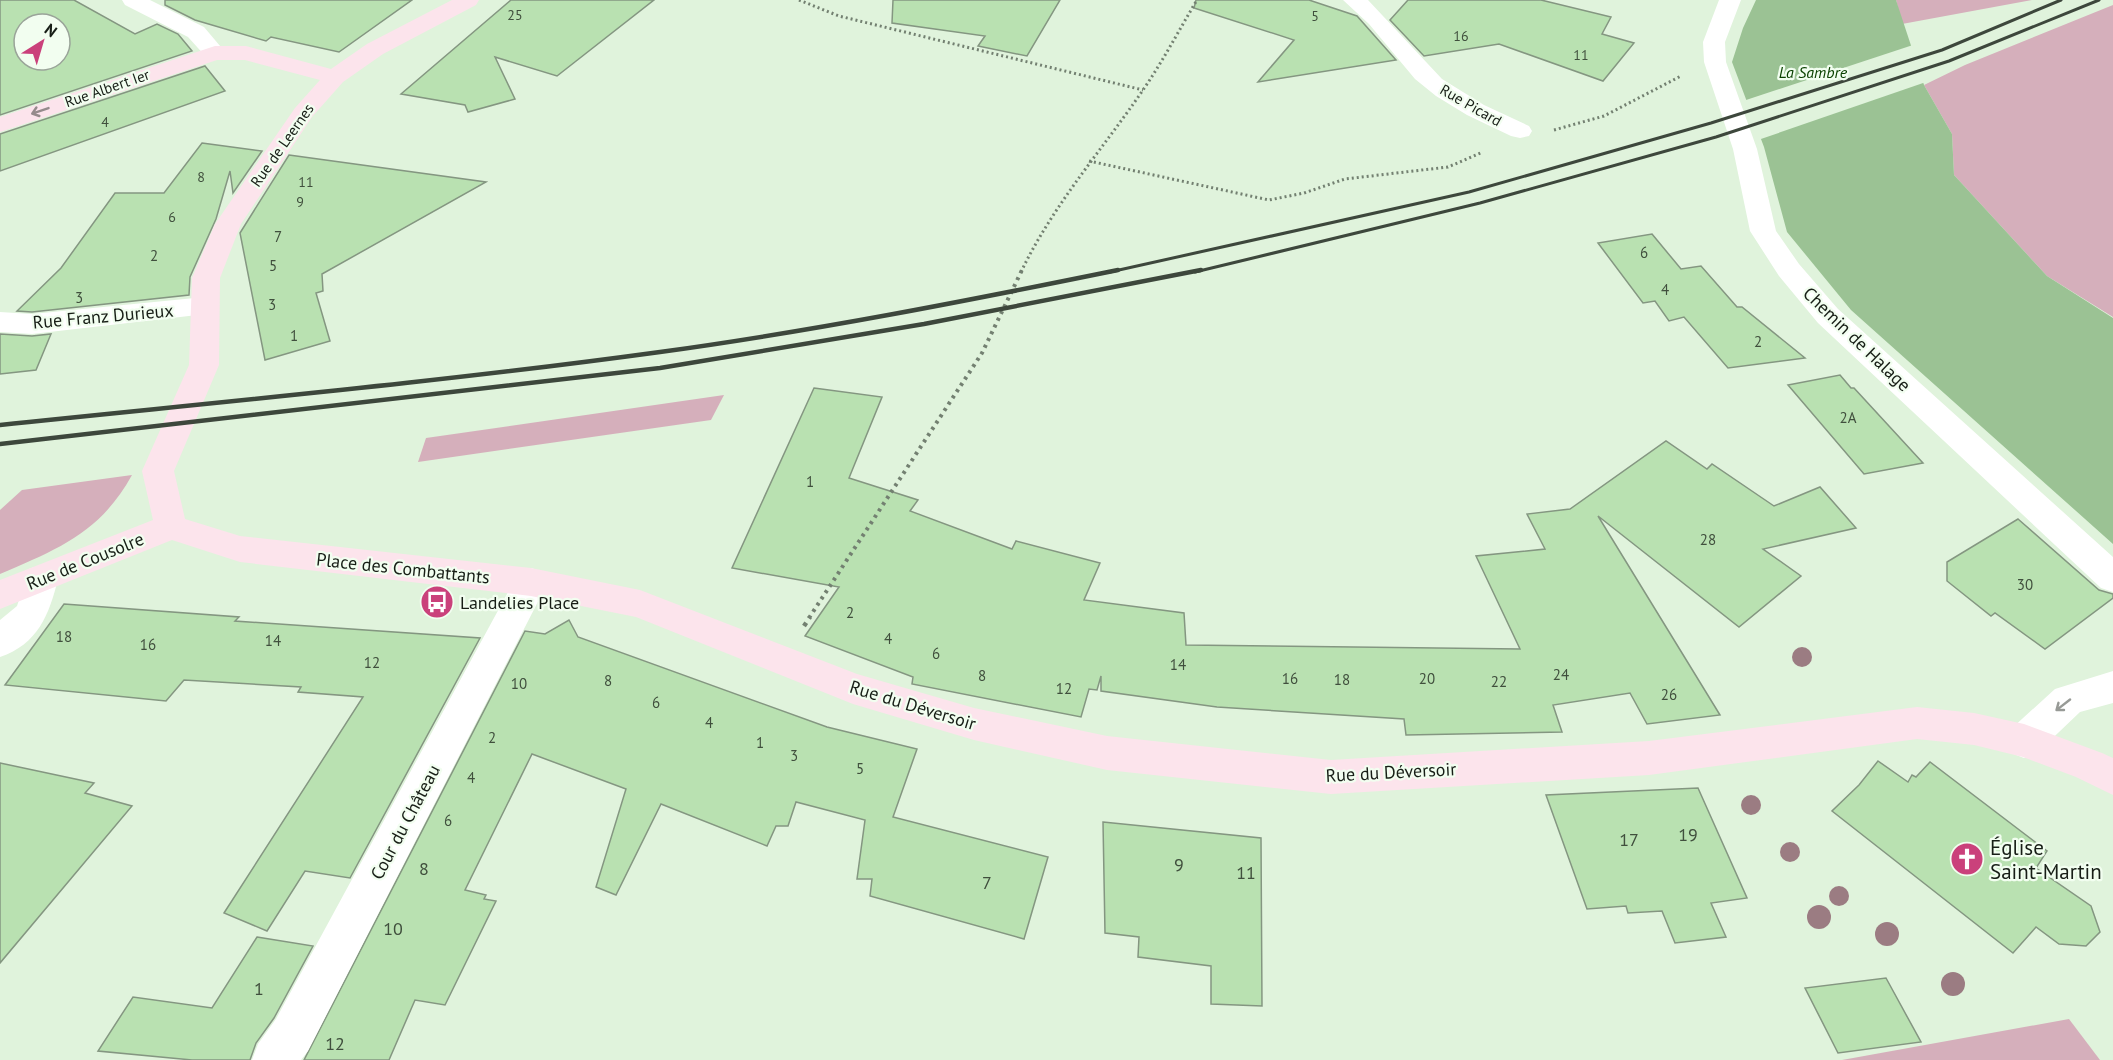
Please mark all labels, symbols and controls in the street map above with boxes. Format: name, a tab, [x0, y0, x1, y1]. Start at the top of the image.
house number: 25	[507, 6, 523, 24]
house number: 5	[1311, 7, 1319, 25]
north arrow	[12, 12, 72, 72]
text: N	[41, 19, 61, 41]
house number: 16	[1453, 27, 1469, 45]
house number: 11	[1573, 46, 1589, 64]
water label: La Sambre	[1779, 62, 1848, 82]
street label: Rue Albert Ier	[62, 65, 152, 111]
street label: Rue Picard	[1437, 80, 1505, 130]
street label: Rue de Leernes	[246, 100, 318, 190]
one-way arrow	[31, 106, 50, 117]
house number: 4	[101, 113, 109, 131]
house number: 8	[197, 168, 205, 186]
house number: 11	[298, 173, 314, 191]
house number: 9	[296, 193, 304, 211]
house number: 6	[168, 208, 176, 226]
house number: 7	[274, 227, 282, 246]
house number: 6	[1640, 243, 1648, 262]
house number: 2	[150, 246, 158, 265]
house number: 5	[269, 256, 277, 275]
house number: 4	[1661, 280, 1669, 299]
street label: Chemin de Halage	[1798, 282, 1916, 396]
house number: 3	[75, 288, 83, 307]
house number: 3	[268, 295, 276, 314]
street label: Rue Franz Durieux	[32, 298, 174, 334]
house number: 1	[290, 326, 298, 345]
house number: 2	[1754, 332, 1762, 351]
house number: 2A	[1840, 408, 1857, 427]
house number: 1	[806, 472, 814, 491]
street label: Rue de Cousolre	[23, 527, 147, 595]
house number: 28	[1700, 530, 1716, 549]
street label: Place des Combattants	[315, 547, 491, 589]
house number: 30	[2017, 575, 2033, 594]
bus stop icon: Landelies Place	[419, 584, 455, 620]
place label: Landelies Place	[460, 591, 579, 614]
house number: 2	[846, 603, 854, 622]
house number: 18	[56, 627, 72, 646]
house number: 4	[884, 629, 892, 648]
house number: 14	[265, 631, 281, 650]
house number: 16	[140, 635, 156, 654]
house number: 6	[932, 644, 940, 663]
house number: 12	[364, 653, 380, 672]
house number: 14	[1170, 655, 1186, 674]
house number: 24	[1553, 665, 1569, 684]
house number: 8	[978, 666, 986, 685]
house number: 16	[1282, 669, 1298, 688]
house number: 20	[1419, 669, 1435, 688]
house number: 18	[1334, 670, 1350, 689]
house number: 8	[604, 671, 612, 690]
house number: 22	[1491, 672, 1507, 691]
house number: 10	[511, 674, 527, 693]
street label: Rue du Déversoir	[847, 675, 979, 735]
house number: 12	[1056, 679, 1072, 698]
house number: 26	[1661, 685, 1677, 704]
house number: 6	[652, 693, 660, 712]
one-way arrow	[2056, 699, 2072, 711]
house number: 4	[705, 713, 713, 732]
house number: 2	[488, 728, 496, 747]
house number: 1	[756, 733, 764, 752]
house number: 3	[790, 746, 798, 765]
street label: Rue du Déversoir	[1325, 757, 1457, 787]
house number: 5	[856, 759, 864, 778]
street label: Cour du Château	[365, 761, 445, 883]
house number: 4	[467, 768, 475, 787]
house number: 6	[444, 811, 452, 830]
house number: 19	[1678, 823, 1698, 846]
house number: 17	[1619, 828, 1639, 851]
place label: Église Saint-Martin	[1990, 834, 2102, 885]
church icon: Église Saint-Martin	[1949, 841, 1985, 877]
house number: 9	[1174, 853, 1184, 876]
house number: 8	[419, 857, 429, 880]
house number: 11	[1236, 861, 1256, 884]
house number: 7	[982, 871, 992, 894]
house number: 10	[383, 917, 403, 940]
house number: 1	[254, 977, 264, 1000]
house number: 12	[325, 1032, 345, 1055]

